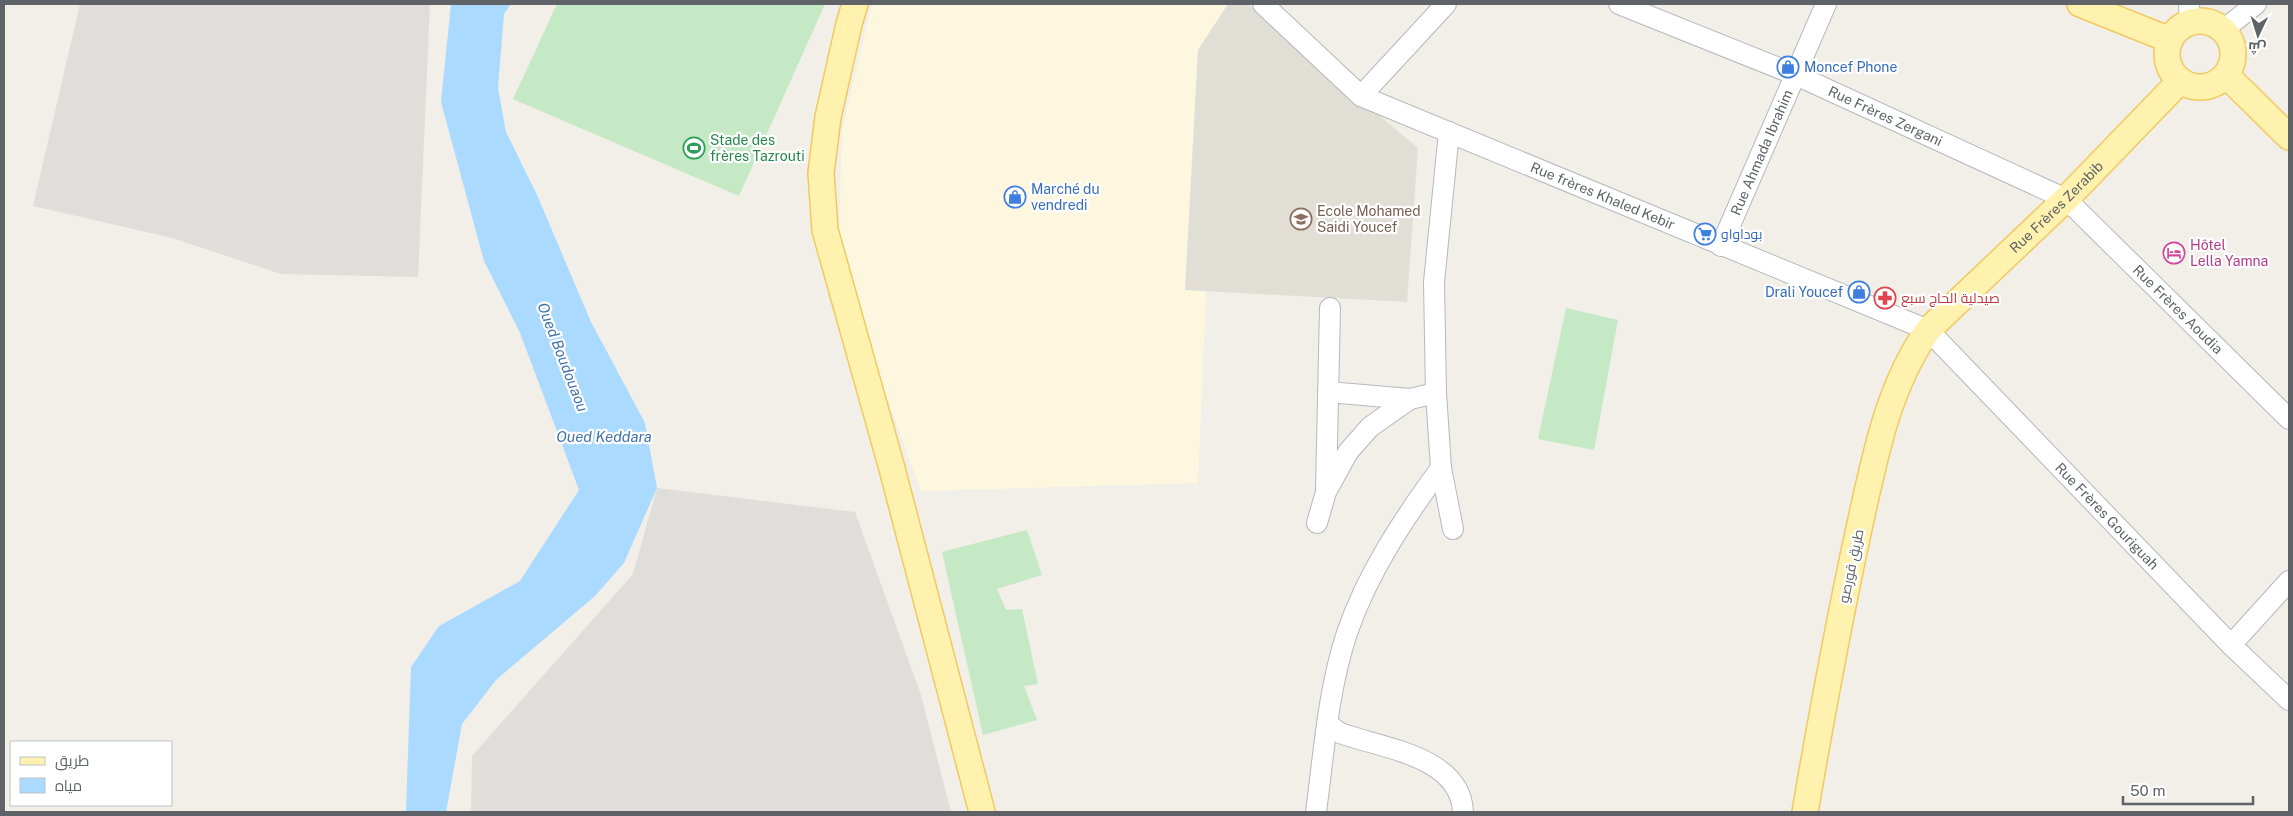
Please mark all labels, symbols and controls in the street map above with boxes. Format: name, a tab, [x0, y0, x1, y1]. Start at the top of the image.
north arrow	[2233, 10, 2283, 60]
text: ش	[2248, 38, 2267, 57]
shop icon: Moncef Phone	[1776, 55, 1800, 79]
place label: Moncef Phone	[1804, 59, 1897, 75]
street label: Rue Frères Zergani	[1826, 83, 1945, 149]
street label: Rue Ahmada Ibrahim	[1727, 87, 1796, 218]
place label: Stade des frères Tazrouti	[710, 132, 805, 164]
sports icon: Stade des frères Tazrouti	[682, 136, 706, 160]
street label: Rue Frères Zerabib	[2006, 158, 2106, 256]
street label: Rue frères Khaled Kebir	[1528, 159, 1677, 233]
place label: Marché du vendredi	[1031, 181, 1100, 213]
shop icon: Marché du vendredi	[1003, 185, 1027, 209]
place label: Ecole Mohamed Saidi Youcef	[1317, 203, 1421, 235]
school or university icon: Ecole Mohamed Saidi Youcef	[1289, 207, 1313, 231]
supermarket icon: بوداواو	[1693, 222, 1717, 246]
place label: بوداواو	[1721, 226, 1762, 242]
place label: Hôtel Lella Yamna	[2190, 237, 2268, 269]
hotel icon: Hôtel Lella Yamna	[2162, 241, 2186, 265]
street label: Rue Frères Aoudia	[2130, 262, 2226, 357]
shop icon: Drali Youcef	[1847, 280, 1871, 304]
place label: Drali Youcef	[1765, 284, 1843, 300]
pharmacy icon: صيدلية الحاج سبع	[1873, 286, 1897, 310]
place label: صيدلية الحاج سبع	[1901, 290, 2000, 307]
water label: Oued Boudouaou	[534, 300, 592, 414]
water label: Oued Keddara	[556, 428, 652, 445]
street label: Rue Frères Gouriguah	[2052, 459, 2162, 573]
street label: طريق قورصو	[1835, 528, 1868, 605]
legend	[10, 741, 172, 806]
text: طريق	[55, 752, 89, 771]
scale bar	[2123, 774, 2253, 806]
text: مياه	[55, 777, 82, 794]
text: 50 m	[2130, 782, 2165, 799]

